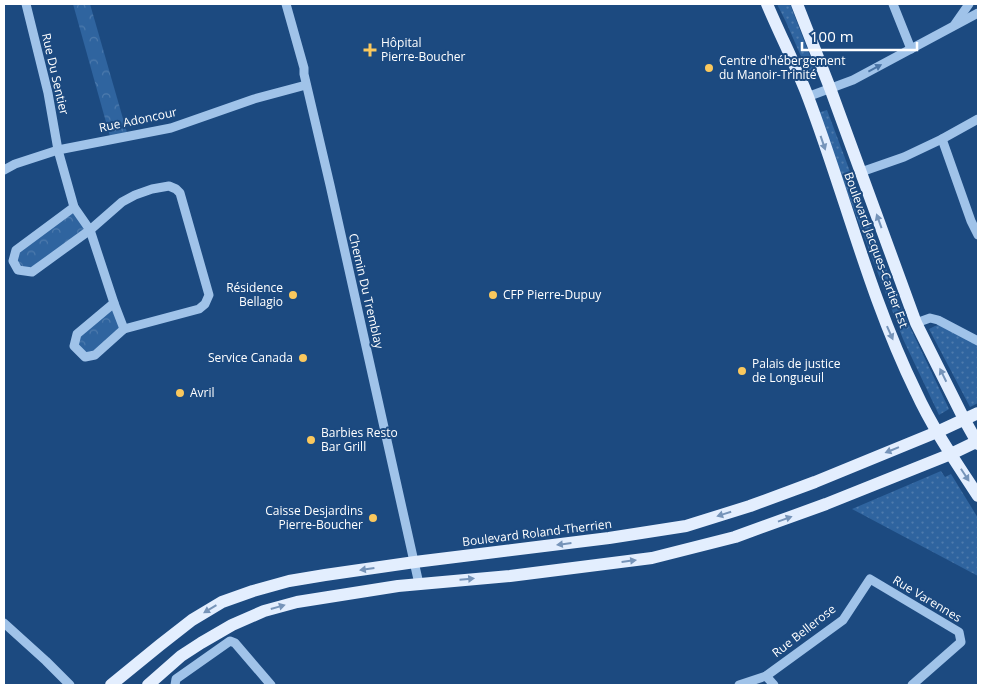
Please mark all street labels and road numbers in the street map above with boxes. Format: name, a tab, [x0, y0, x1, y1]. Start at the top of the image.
street label: Rue Du Sentier	[38, 31, 73, 117]
street label: Rue Adoncour	[97, 103, 179, 136]
street label: Boulevard Jacques-Cartier Est	[840, 170, 913, 330]
street label: Chemin Du Tremblay	[345, 232, 388, 351]
street label: Boulevard Roland-Therrien	[461, 515, 613, 550]
street label: Rue Varennes	[890, 571, 965, 626]
street label: Rue Bellerose	[768, 600, 839, 661]

